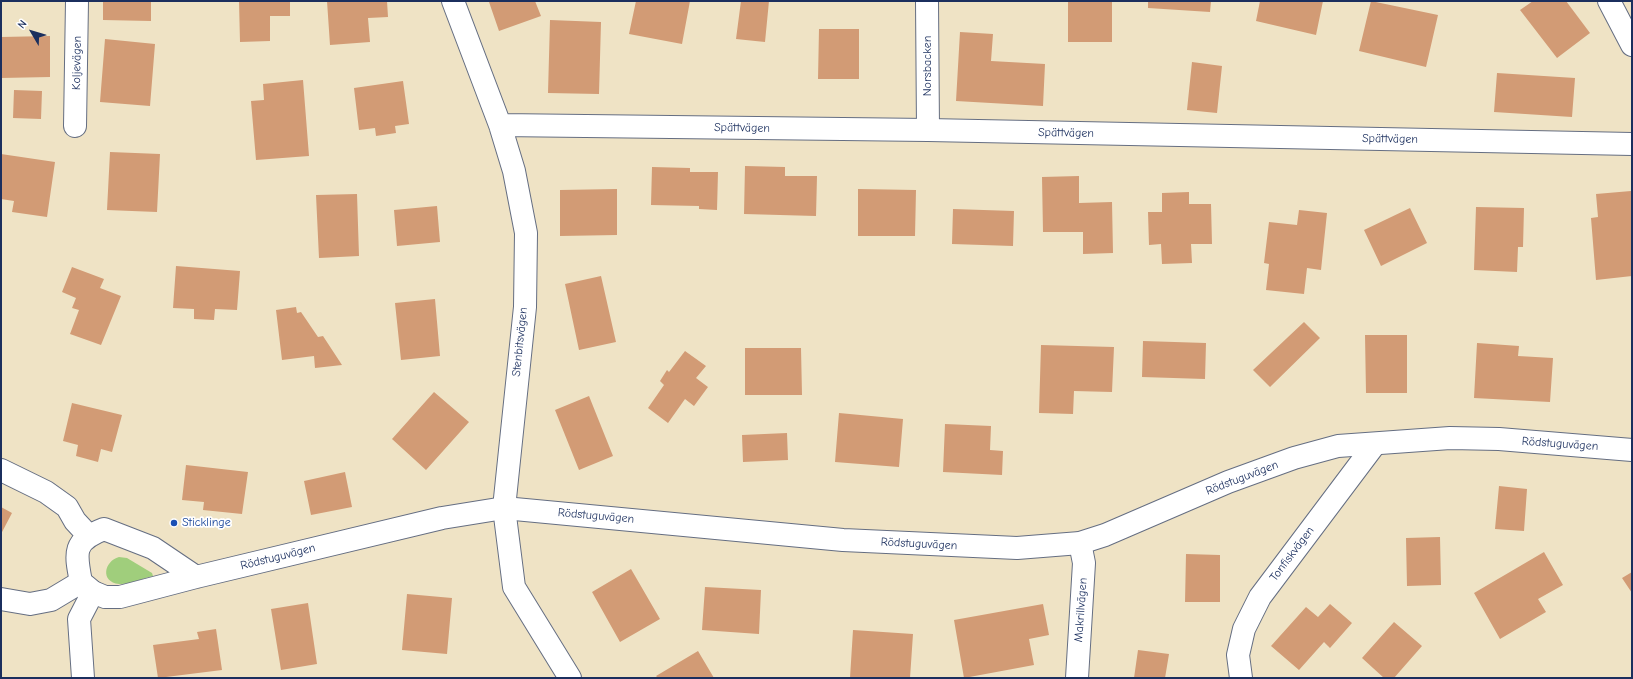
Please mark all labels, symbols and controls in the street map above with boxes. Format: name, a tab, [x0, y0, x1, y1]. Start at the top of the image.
north arrow	[12, 12, 52, 52]
text: N	[15, 17, 29, 31]
street label: Koljevägen	[69, 36, 85, 90]
street label: Norsbacken	[921, 36, 935, 96]
street label: Spättvägen	[714, 120, 770, 136]
street label: Spättvägen	[1038, 125, 1094, 141]
street label: Spättvägen	[1362, 131, 1418, 147]
street label: Stenbitsvägen	[509, 306, 531, 378]
street label: Rödstuguvägen	[1521, 434, 1599, 454]
street label: Rödstuguvägen	[1204, 458, 1280, 498]
street label: Rödstuguvägen	[557, 505, 635, 527]
place label: Sticklinge	[182, 516, 231, 530]
marker: Sticklinge	[169, 518, 179, 528]
street label: Tonfiskvägen	[1267, 524, 1317, 584]
street label: Rödstuguvägen	[880, 535, 958, 553]
street label: Rödstuguvägen	[239, 541, 317, 573]
street label: Makrillvägen	[1072, 577, 1090, 643]

